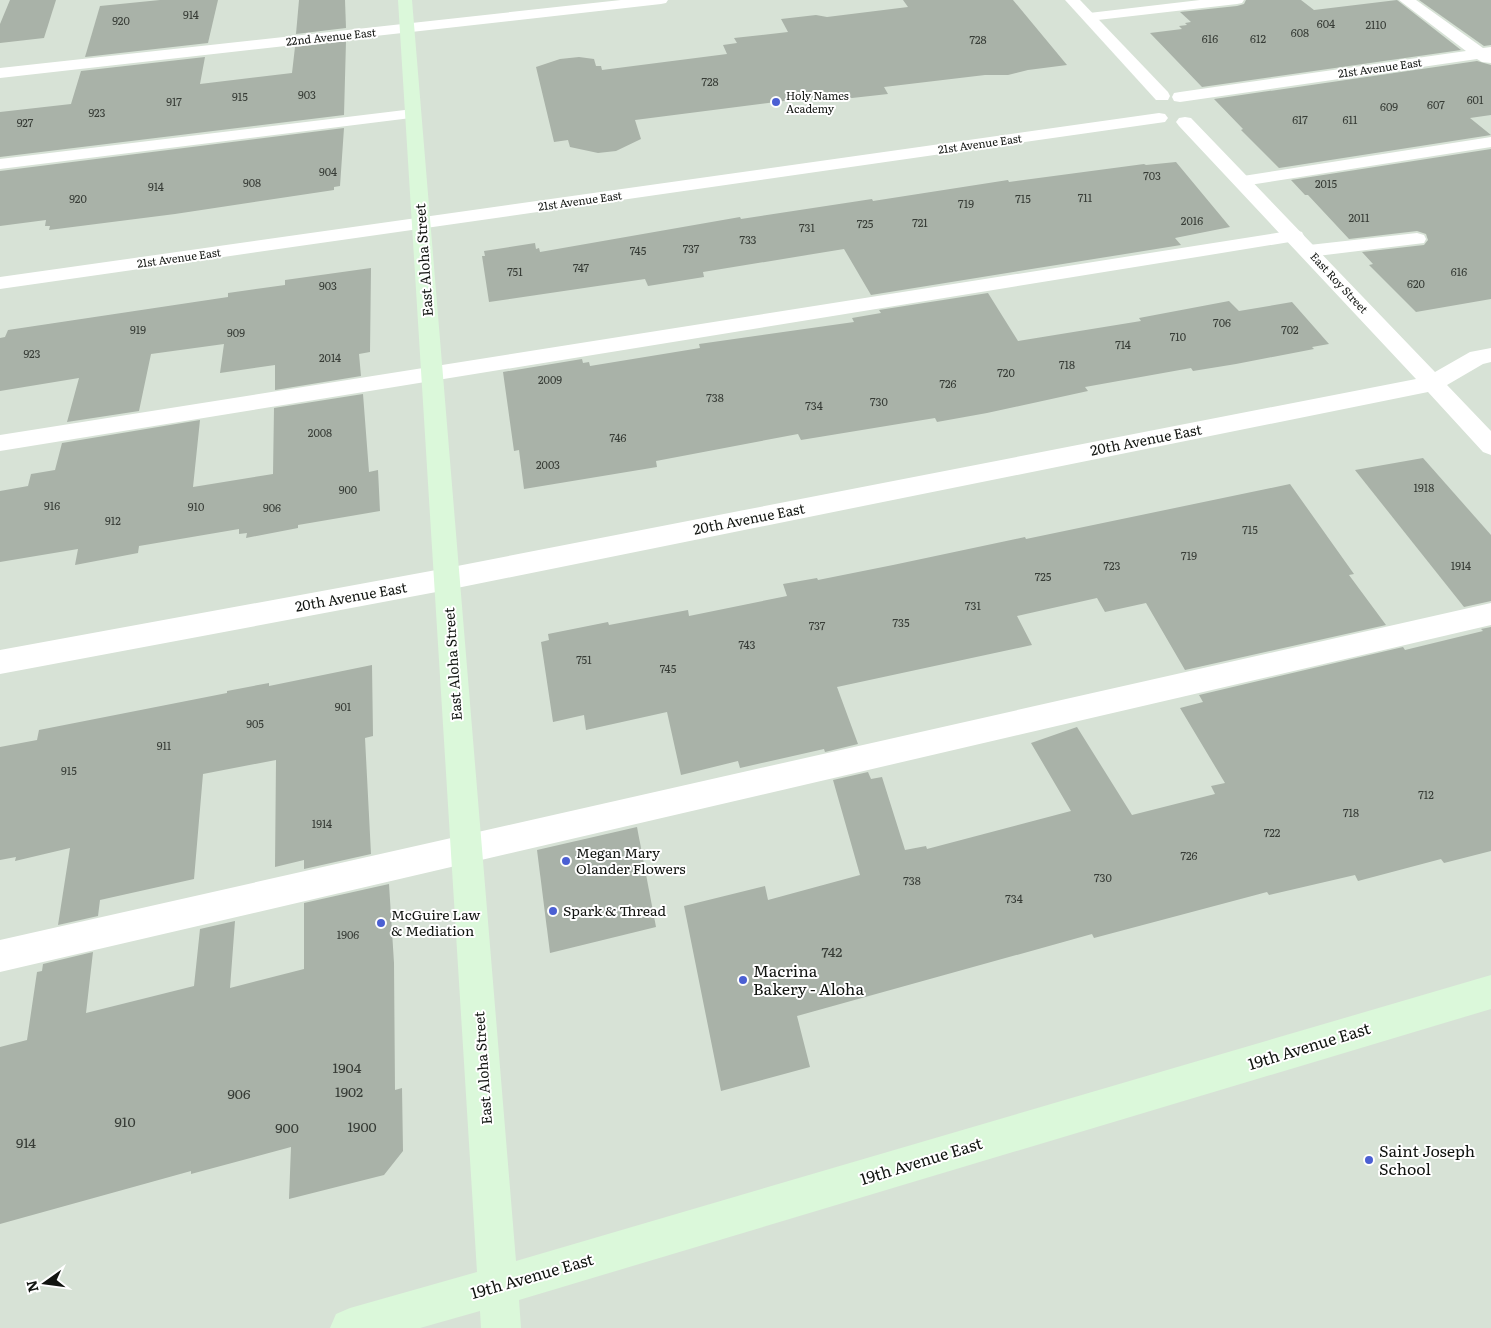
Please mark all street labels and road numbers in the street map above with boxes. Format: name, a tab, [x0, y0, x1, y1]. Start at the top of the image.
street label: 22nd Avenue East	[285, 23, 377, 49]
street label: 21st Avenue East	[1337, 53, 1423, 81]
street label: 21st Avenue East	[937, 129, 1023, 157]
street label: 21st Avenue East	[537, 186, 623, 214]
street label: East Aloha Street	[409, 202, 437, 317]
street label: 21st Avenue East	[136, 243, 222, 271]
street label: East Roy Street	[1307, 248, 1373, 317]
street label: 20th Avenue East	[1088, 418, 1204, 460]
street label: 20th Avenue East	[691, 497, 807, 539]
street label: 20th Avenue East	[293, 576, 409, 616]
street label: East Aloha Street	[438, 606, 466, 721]
street label: East Aloha Street	[468, 1010, 496, 1125]
street label: 19th Avenue East	[1245, 1015, 1373, 1075]
street label: 19th Avenue East	[857, 1130, 985, 1190]
street label: 19th Avenue East	[468, 1246, 596, 1304]

